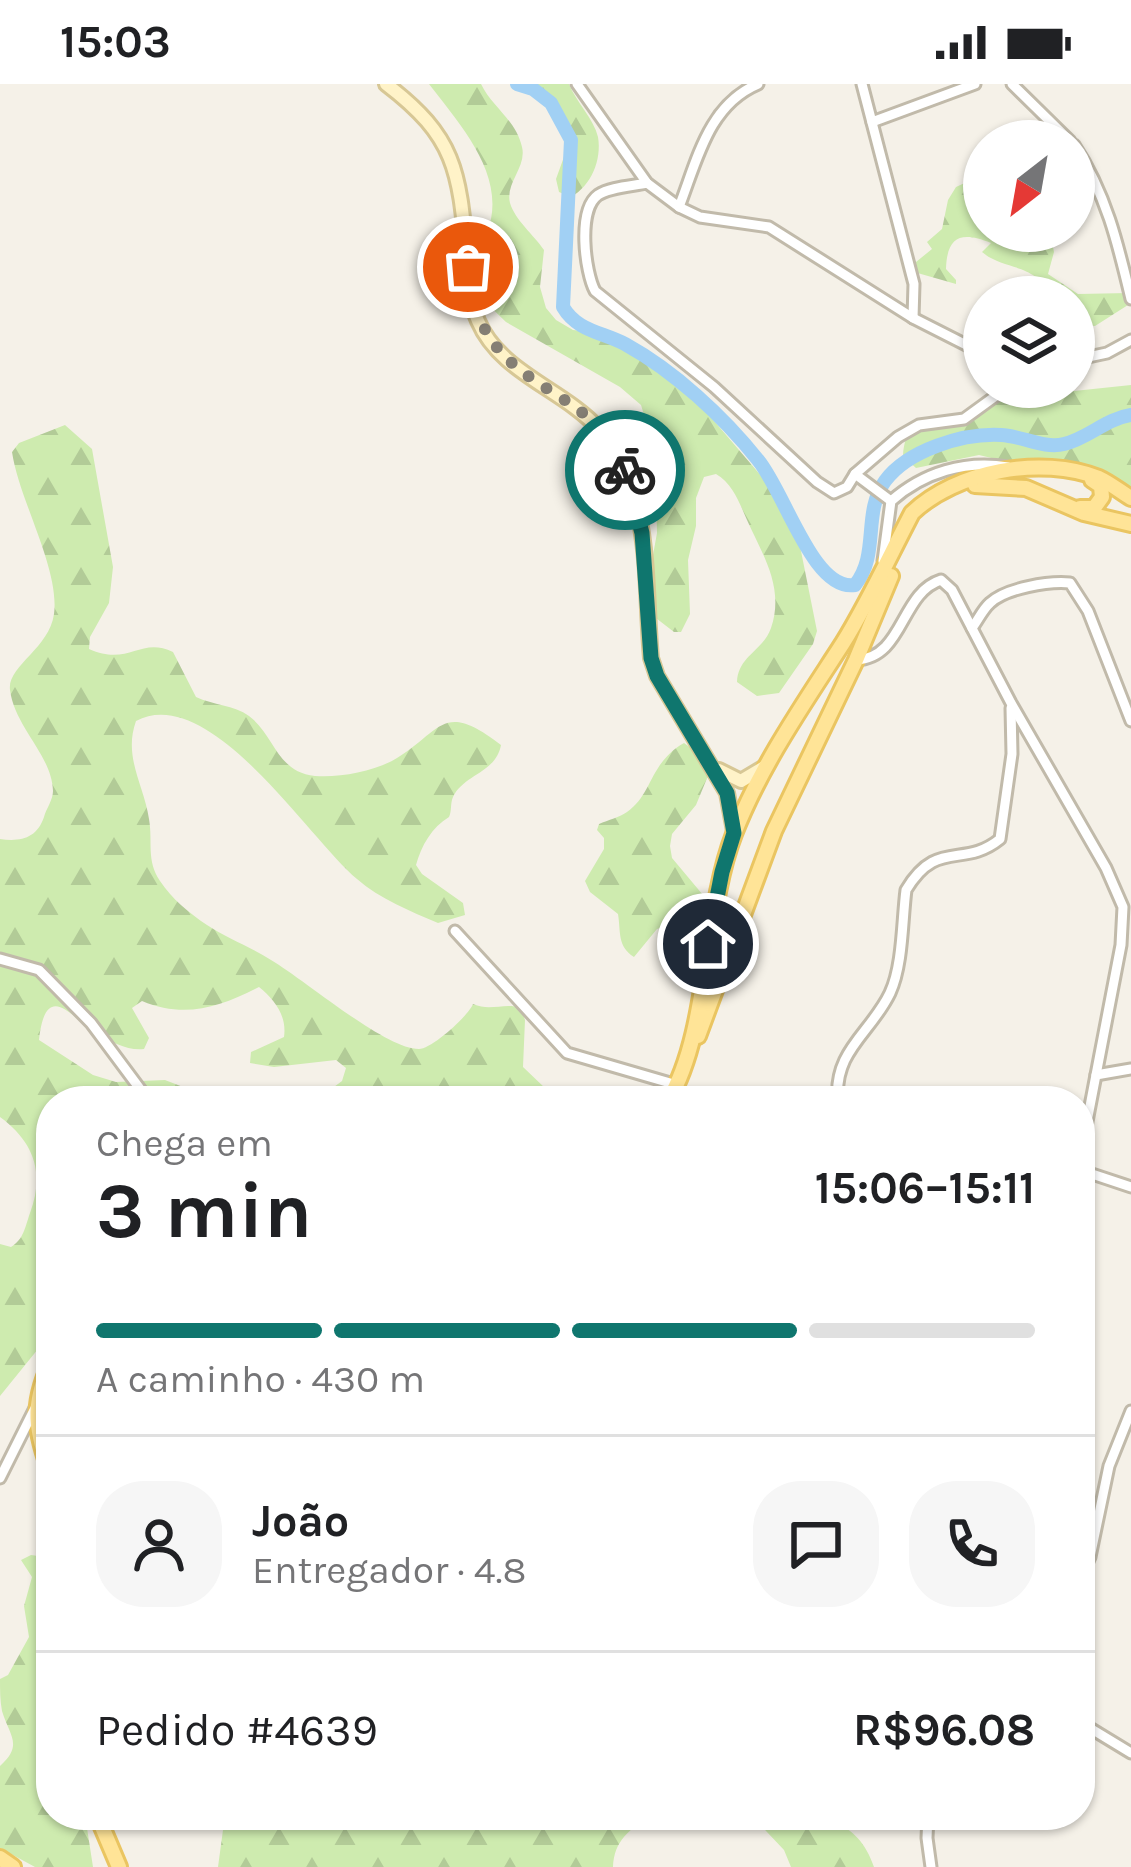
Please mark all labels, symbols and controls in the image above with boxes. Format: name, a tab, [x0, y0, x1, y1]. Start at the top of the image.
text: 15:03	[60, 16, 171, 68]
north arrow	[963, 120, 1095, 252]
map controls	[963, 120, 1095, 408]
pin	[417, 216, 519, 318]
icon: bag	[435, 234, 501, 300]
button: layers	[963, 276, 1095, 408]
courier	[565, 410, 685, 530]
icon: bike	[592, 437, 658, 503]
pin	[657, 893, 759, 995]
icon: home	[675, 911, 741, 977]
text: Chega em	[96, 1120, 273, 1166]
text: 15:06–15:11	[815, 1162, 1035, 1214]
text: 3 min	[96, 1165, 312, 1257]
text: A caminho · 430 m	[96, 1356, 425, 1402]
button: person	[96, 1481, 222, 1607]
button: chat	[753, 1481, 879, 1607]
button: phone	[909, 1481, 1035, 1607]
text: João	[252, 1495, 349, 1547]
text: Entregador · 4.8	[252, 1547, 526, 1593]
text: Pedido #4639	[96, 1704, 378, 1756]
text: R$96.08	[853, 1704, 1035, 1756]

